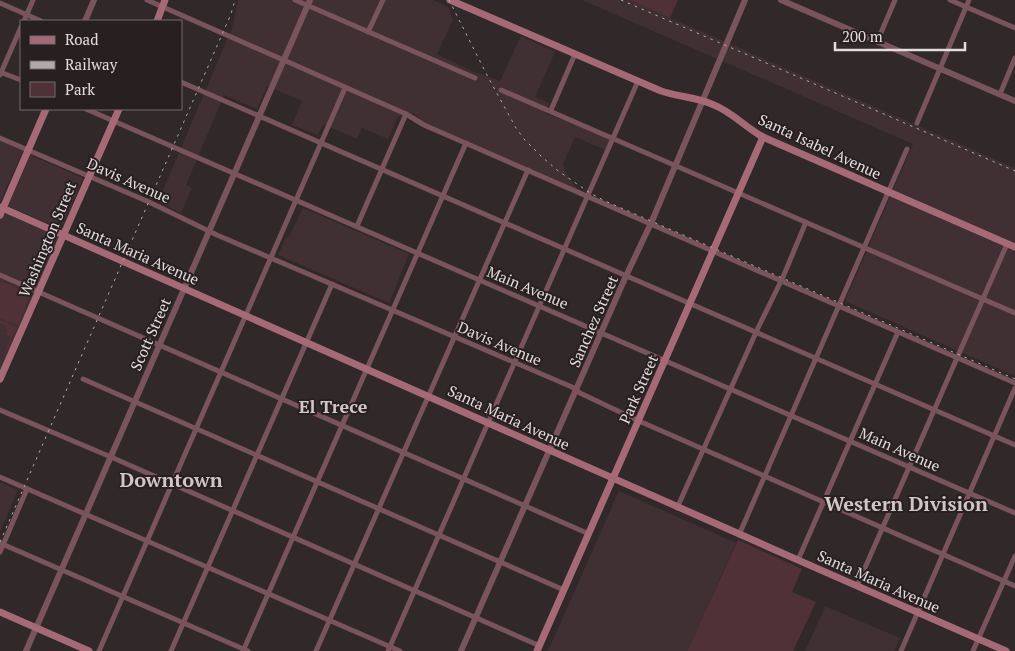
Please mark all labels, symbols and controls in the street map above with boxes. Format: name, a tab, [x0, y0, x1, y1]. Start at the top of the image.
legend	[20, 20, 182, 110]
scale bar	[835, 20, 965, 52]
text: 200 m	[842, 26, 883, 46]
text: Road	[65, 29, 98, 49]
text: Railway	[65, 54, 118, 74]
text: Park	[65, 79, 95, 99]
street label: Santa Isabel Avenue	[755, 109, 885, 183]
street label: Davis Avenue	[84, 153, 174, 207]
street label: Washington Street	[14, 178, 81, 300]
street label: Santa Maria Avenue	[74, 217, 202, 289]
street label: Main Avenue	[484, 261, 572, 313]
street label: Sanchez Street	[564, 271, 622, 370]
street label: Scott Street	[125, 294, 175, 374]
street label: Davis Avenue	[455, 316, 545, 370]
street label: Park Street	[614, 351, 662, 427]
street label: Santa Maria Avenue	[445, 380, 573, 454]
district label: El Trece	[299, 394, 368, 418]
street label: Main Avenue	[856, 422, 944, 476]
district label: Downtown	[119, 466, 223, 493]
district label: Western Division	[824, 490, 988, 517]
street label: Santa Maria Avenue	[815, 545, 943, 617]

